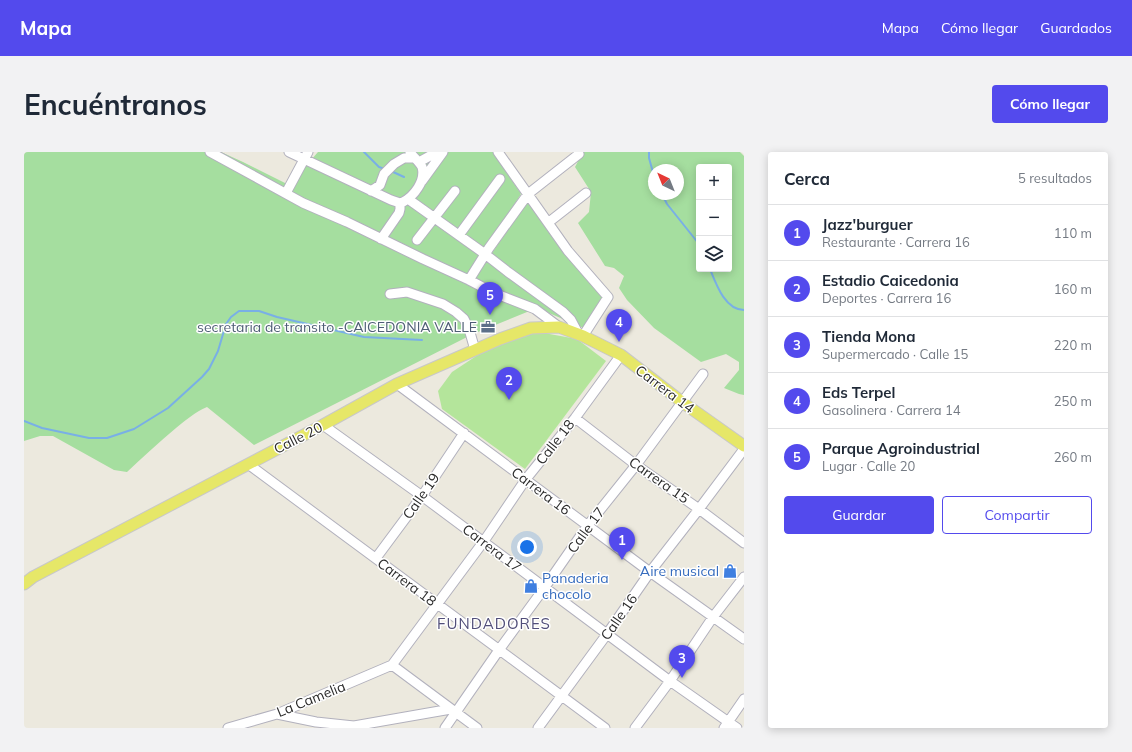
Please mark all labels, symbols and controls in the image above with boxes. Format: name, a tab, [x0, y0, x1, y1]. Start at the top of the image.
text: Mapa	[20, 16, 72, 40]
text: Mapa	[882, 19, 919, 37]
text: Cómo llegar	[941, 19, 1018, 37]
text: Guardados	[1040, 19, 1112, 37]
button: Cómo llegar	[992, 85, 1108, 123]
text: Encuéntranos	[24, 87, 207, 122]
north arrow	[648, 164, 684, 200]
map controls	[696, 164, 732, 272]
button: +	[696, 164, 732, 200]
text: Cerca	[784, 168, 830, 189]
text: 5 resultados	[1018, 170, 1092, 186]
button: −	[696, 200, 732, 236]
text: Jazz'burguer	[822, 215, 913, 234]
text: 1	[793, 225, 801, 241]
text: 110 m	[1054, 225, 1092, 241]
text: Restaurante · Carrera 16	[822, 234, 970, 250]
button: layers	[696, 236, 732, 272]
text: Estadio Caicedonia	[822, 271, 959, 290]
text: 2	[793, 281, 801, 297]
text: 160 m	[1054, 281, 1092, 297]
pin: 5	[477, 282, 503, 315]
text: Deportes · Carrera 16	[822, 290, 951, 306]
pin: 4	[606, 309, 632, 342]
place label: secretaria de transito -CAICEDONIA VALLE	[197, 318, 477, 336]
office icon: secretaria de transito -CAICEDONIA VALLE	[480, 319, 496, 335]
text: Tienda Mona	[822, 327, 915, 346]
text: 3	[793, 337, 801, 353]
text: 220 m	[1054, 337, 1092, 353]
text: Supermercado · Calle 15	[822, 346, 968, 362]
street label: Carrera 14	[632, 361, 699, 417]
pin: 2	[496, 367, 522, 400]
text: Eds Terpel	[822, 383, 895, 402]
text: 4	[793, 393, 801, 409]
text: 250 m	[1054, 393, 1092, 409]
text: Gasolinera · Carrera 14	[822, 402, 961, 418]
street label: Calle 18	[532, 416, 578, 468]
street label: Calle 20	[271, 418, 325, 458]
text: Parque Agroindustrial	[822, 439, 980, 458]
text: 5	[793, 449, 801, 465]
text: 260 m	[1054, 449, 1092, 465]
street label: Carrera 15	[625, 453, 693, 507]
text: Lugar · Calle 20	[822, 458, 915, 474]
street label: Carrera 16	[508, 463, 574, 519]
street label: Calle 19	[399, 469, 443, 523]
button: Guardar	[784, 496, 934, 534]
button: Compartir	[942, 496, 1092, 534]
street label: Calle 17	[563, 503, 609, 557]
street label: Carrera 17	[459, 520, 525, 576]
pin: 1	[609, 527, 635, 560]
your location	[517, 537, 537, 557]
street label: Carrera 18	[374, 554, 440, 610]
place label: Aire musical	[640, 562, 719, 580]
shop icon: Aire musical	[722, 563, 738, 579]
place label: Panaderia chocolo	[542, 569, 609, 603]
shop icon: Panaderia chocolo	[523, 578, 539, 594]
street label: Calle 16	[597, 590, 641, 644]
district label: FUNDADORES	[437, 614, 551, 633]
pin: 3	[669, 645, 695, 678]
street label: La Camelia	[274, 677, 348, 721]

